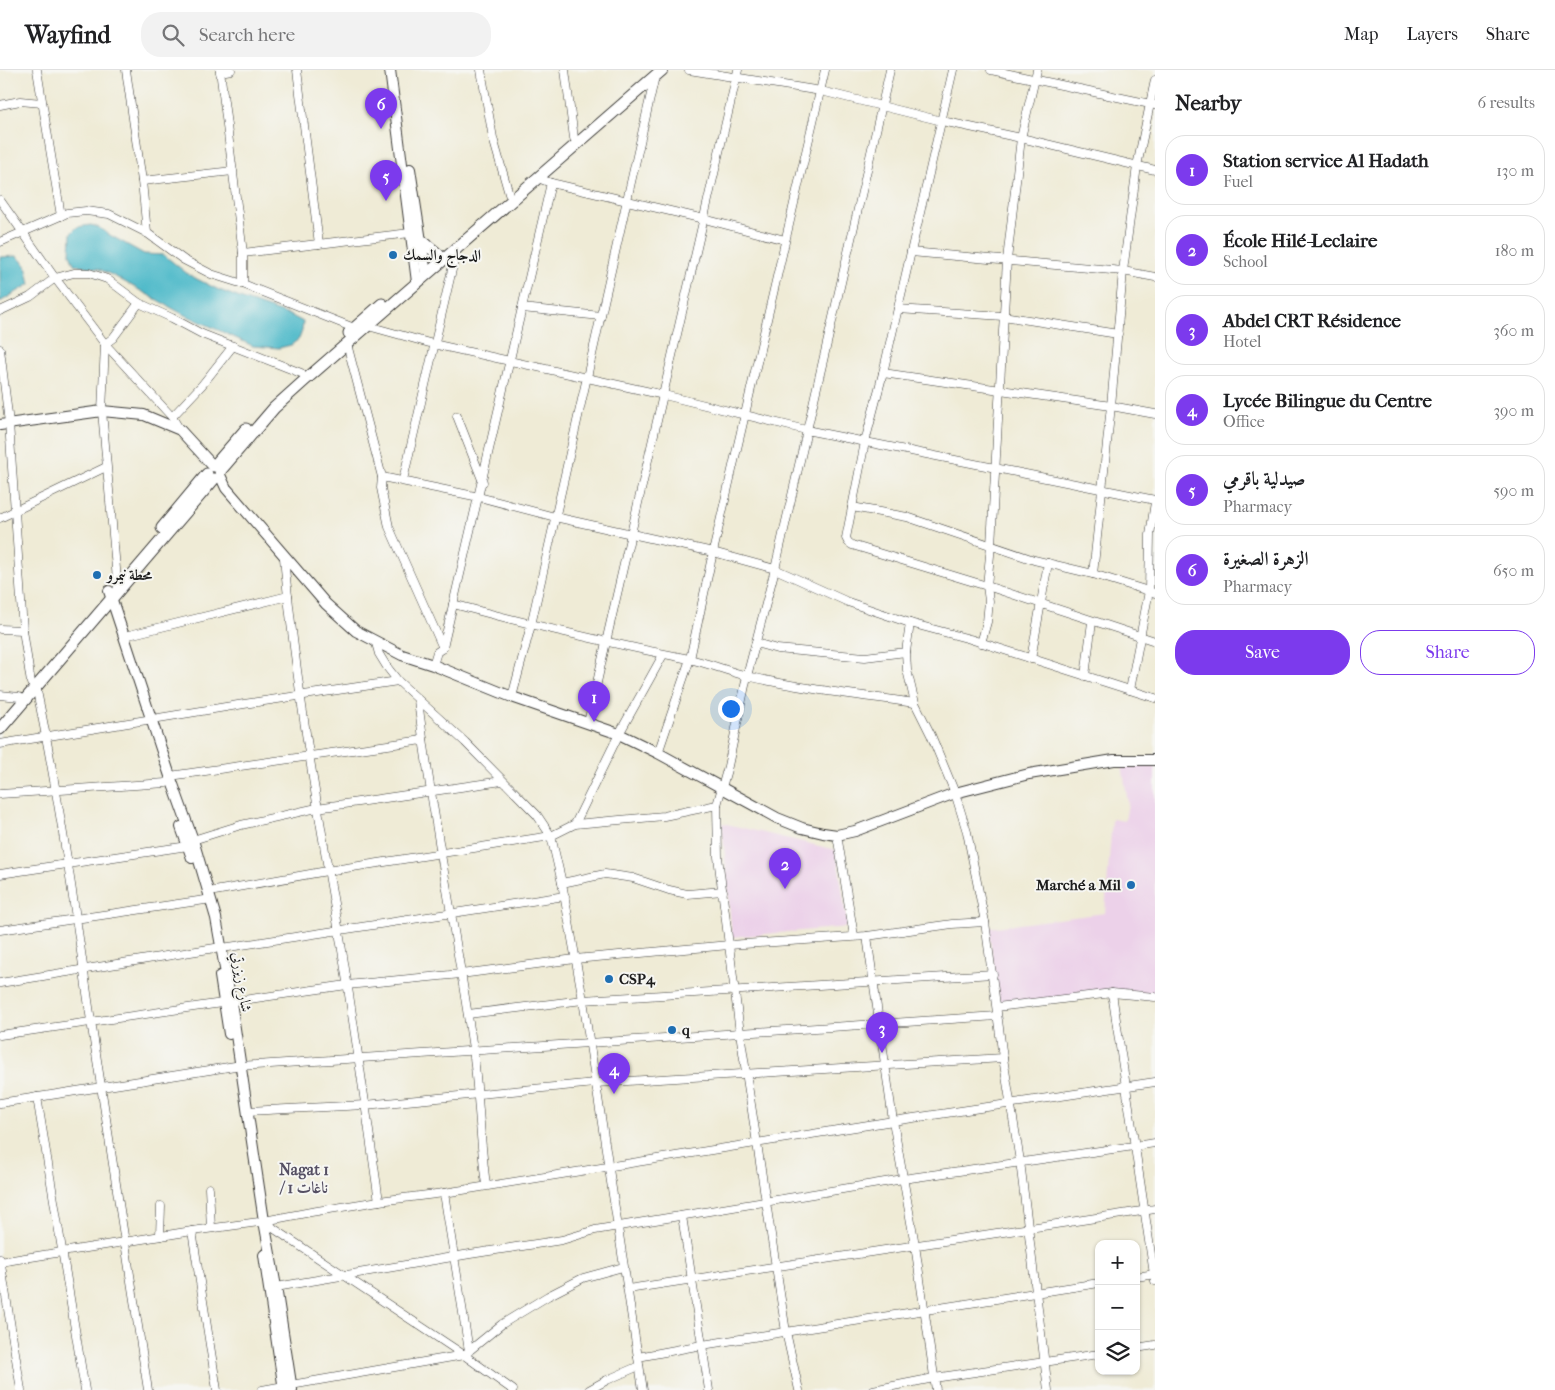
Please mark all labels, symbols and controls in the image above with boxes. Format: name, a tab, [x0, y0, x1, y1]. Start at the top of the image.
search box	[141, 12, 491, 57]
text: Wayfind	[25, 21, 111, 49]
icon: search	[159, 21, 187, 49]
text: Search here	[199, 24, 295, 46]
text: Map	[1344, 24, 1378, 45]
text: Layers	[1406, 24, 1458, 45]
text: Share	[1486, 24, 1530, 45]
pin: 6	[365, 88, 397, 129]
text: Nearby	[1175, 91, 1241, 115]
text: 6 results	[1477, 93, 1535, 112]
text: Station service Al Hadath	[1223, 150, 1429, 172]
pin: 5	[370, 160, 402, 201]
text: 1	[1189, 161, 1195, 180]
text: 130 m	[1496, 161, 1534, 180]
text: Fuel	[1223, 172, 1253, 191]
text: École Hilé-Leclaire	[1223, 230, 1377, 252]
text: 2	[1188, 241, 1196, 260]
text: 180 m	[1495, 241, 1534, 260]
place label: الدجاج والسمك	[403, 246, 481, 269]
marker: الدجاج والسمك	[387, 249, 399, 261]
text: School	[1223, 252, 1268, 271]
text: Abdel CRT Résidence	[1223, 310, 1401, 332]
text: 3	[1189, 321, 1195, 340]
text: 360 m	[1493, 321, 1534, 340]
text: Hotel	[1223, 332, 1261, 351]
text: Lycée Bilingue du Centre	[1223, 390, 1432, 412]
text: 4	[1187, 401, 1197, 420]
text: 390 m	[1493, 401, 1534, 420]
text: Office	[1223, 412, 1265, 431]
text: صيدلية باقرمي	[1223, 468, 1306, 490]
text: 5	[1189, 481, 1195, 500]
text: 590 m	[1493, 481, 1534, 500]
text: Pharmacy	[1223, 497, 1292, 516]
text: الزهرة الصغيرة	[1223, 548, 1309, 570]
text: 6	[1188, 561, 1196, 580]
text: 650 m	[1493, 561, 1534, 580]
place label: محطة نيمرو	[105, 566, 153, 585]
marker: محطة نيمرو	[91, 569, 103, 581]
text: Pharmacy	[1223, 577, 1292, 596]
button: Save	[1175, 630, 1350, 675]
button: Share	[1360, 630, 1535, 675]
pin: 1	[578, 681, 610, 722]
your location	[718, 696, 744, 722]
pin: 2	[769, 848, 801, 889]
place label: Marché a Mil	[1035, 876, 1122, 894]
marker: Marché a Mil	[1125, 879, 1137, 891]
street label: شارع زيزرتي	[224, 951, 256, 1014]
place label: CSP4	[619, 970, 656, 988]
marker: CSP4	[603, 973, 615, 985]
pin: 3	[866, 1012, 898, 1053]
place label: q	[682, 1021, 691, 1039]
marker: q	[666, 1024, 678, 1036]
pin: 4	[598, 1053, 630, 1094]
district label: Nagat 1 / ناغات 1	[279, 1160, 329, 1197]
map controls	[1095, 1240, 1140, 1375]
button: +	[1095, 1240, 1140, 1285]
button: −	[1095, 1285, 1140, 1330]
button: layers	[1095, 1330, 1140, 1375]

